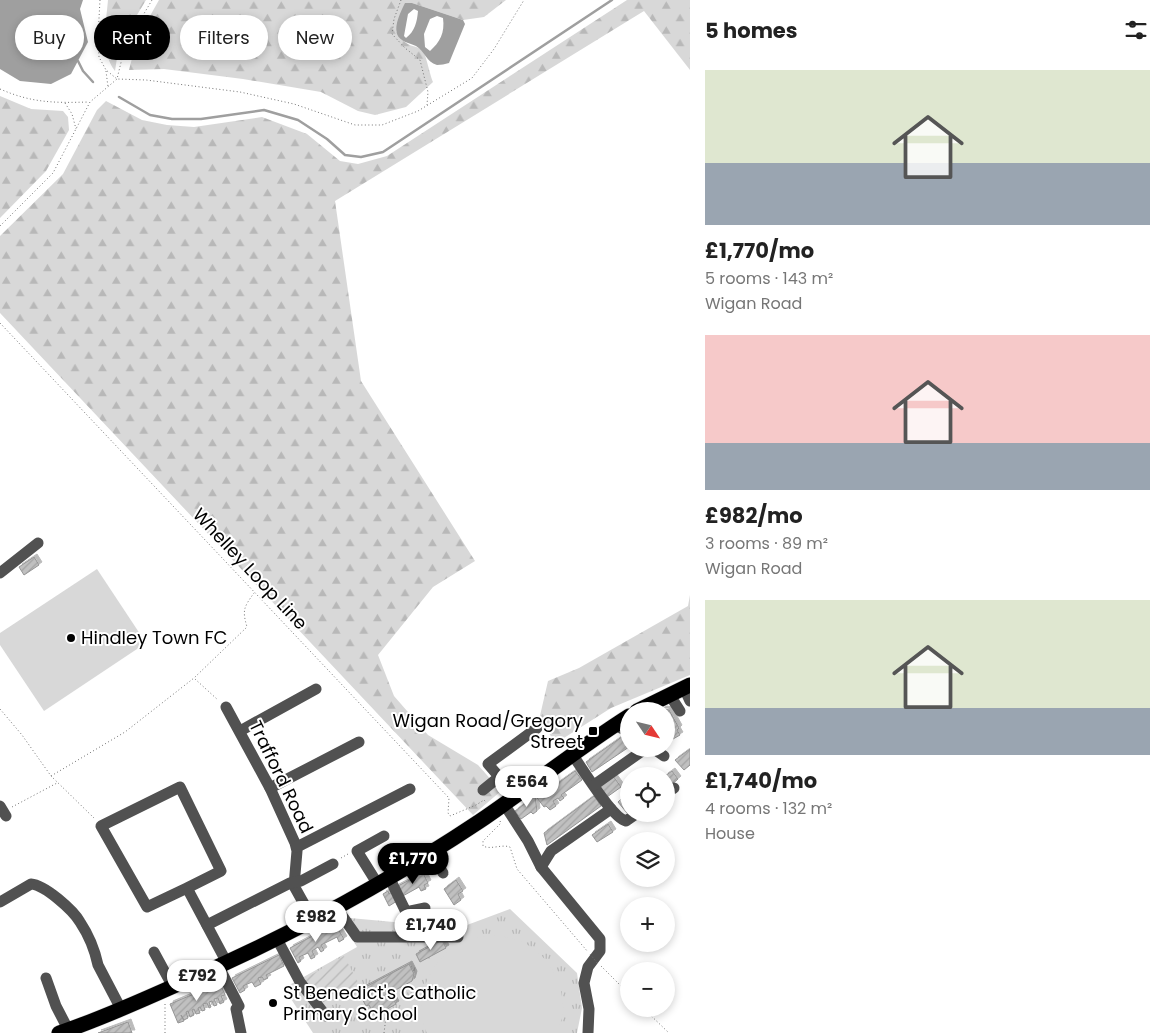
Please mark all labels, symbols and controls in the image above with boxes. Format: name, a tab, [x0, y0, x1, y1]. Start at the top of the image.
chip: Buy	[15, 15, 84, 60]
chip: Rent	[94, 15, 170, 60]
chip: Filters	[180, 15, 268, 60]
chip: New	[278, 15, 352, 60]
text: 5 homes	[705, 16, 798, 45]
icon: filters	[1122, 16, 1150, 44]
icon: home	[883, 102, 973, 192]
text: £1,770/mo	[705, 236, 814, 265]
text: 5 rooms · 143 m²	[705, 267, 833, 290]
text: Wigan Road	[705, 292, 802, 315]
icon: home	[883, 367, 973, 457]
text: £982/mo	[705, 501, 803, 530]
street label: Whelley Loop Line	[187, 502, 313, 635]
text: 3 rooms · 89 m²	[705, 532, 828, 555]
text: Wigan Road	[705, 557, 802, 580]
place label: Hindley Town FC	[81, 625, 227, 650]
marker: Hindley Town FC	[65, 632, 77, 644]
icon: home	[883, 632, 973, 722]
north arrow	[620, 702, 675, 758]
map controls	[620, 702, 675, 1017]
place label: Wigan Road/Gregory Street	[393, 708, 583, 754]
street label: Trafford Road	[243, 716, 320, 837]
marker: Wigan Road/Gregory Street	[587, 725, 599, 737]
pin: £564	[497, 766, 557, 808]
text: £1,740/mo	[705, 766, 817, 795]
button: locate	[620, 767, 675, 822]
text: £564	[506, 770, 548, 793]
text: 4 rooms · 132 m²	[705, 797, 832, 820]
text: House	[705, 822, 755, 845]
button: layers	[620, 832, 675, 887]
pin: £1,770	[372, 842, 454, 885]
text: £1,770	[389, 847, 437, 870]
button: +	[620, 897, 675, 952]
pin: £982	[286, 900, 346, 943]
text: £982	[296, 905, 336, 928]
pin: £1,740	[390, 908, 472, 951]
text: £1,740	[405, 913, 457, 936]
pin: £792	[167, 960, 227, 1002]
button: −	[620, 962, 675, 1017]
text: £792	[178, 964, 216, 987]
place label: St Benedict's Catholic Primary School	[283, 980, 476, 1026]
marker: St Benedict's Catholic Primary School	[267, 997, 279, 1009]

